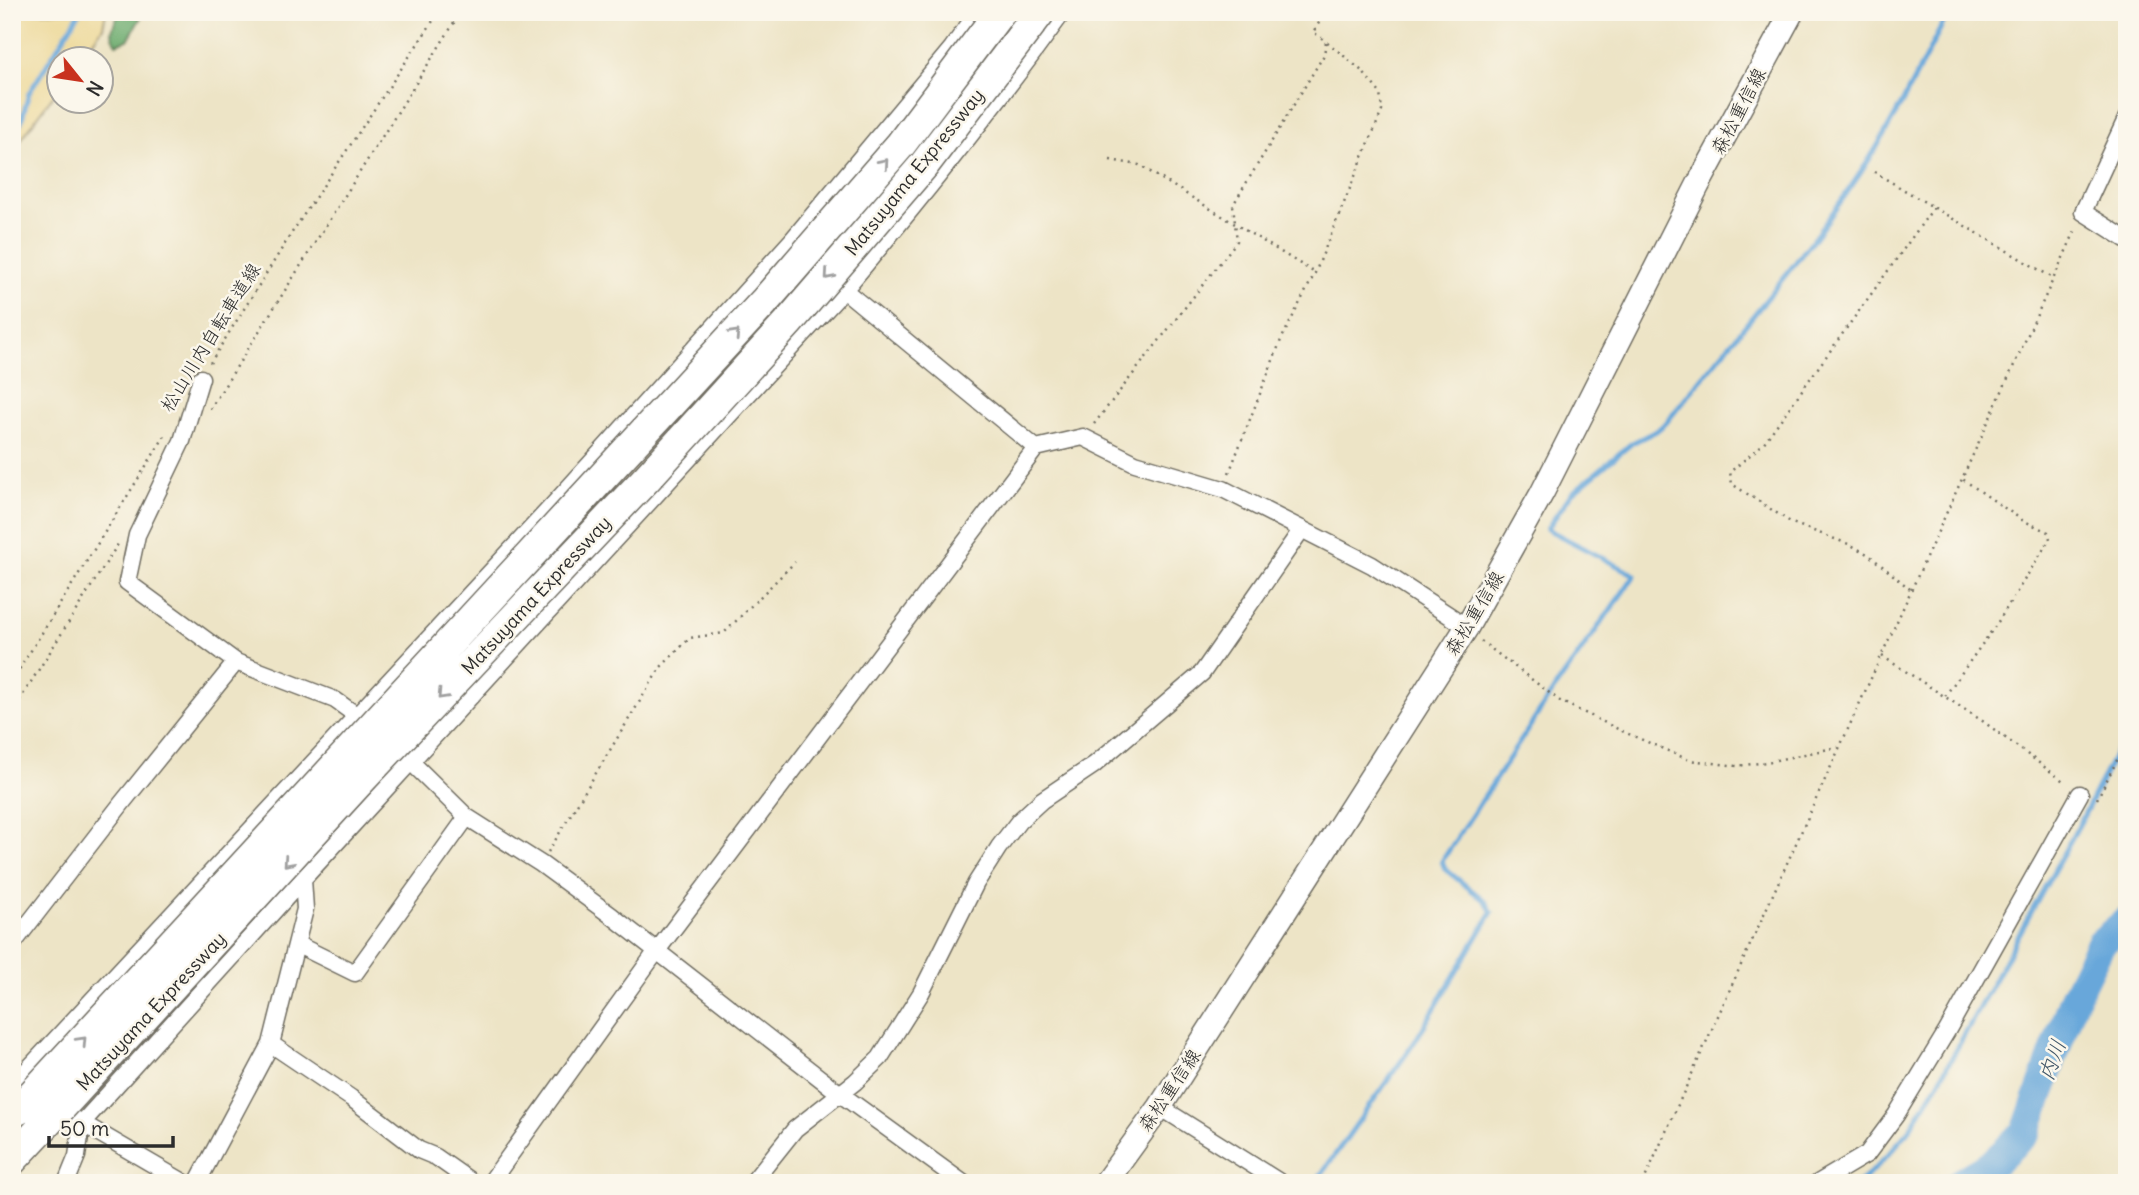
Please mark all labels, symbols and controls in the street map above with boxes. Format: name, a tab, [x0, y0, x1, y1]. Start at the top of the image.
north arrow	[46, 46, 116, 116]
street label: 森松重信線	[1705, 63, 1771, 159]
text: N	[81, 77, 108, 100]
street label: Matsuyama Expressway	[839, 84, 989, 260]
one-way arrow	[876, 158, 888, 171]
street label: 松山川内自転車道線	[155, 258, 265, 416]
one-way arrow	[825, 267, 837, 280]
one-way arrow	[726, 329, 739, 342]
street label: Matsuyama Expressway	[456, 511, 616, 679]
street label: 森松重信線	[1439, 566, 1509, 660]
one-way arrow	[438, 686, 450, 699]
one-way arrow	[283, 854, 296, 867]
street label: Matsuyama Expressway	[71, 927, 231, 1095]
one-way arrow	[73, 1036, 86, 1049]
water label: 内川	[2032, 1036, 2072, 1084]
street label: 森松重信線	[1132, 1044, 1206, 1136]
scale bar	[49, 1104, 173, 1148]
text: 50 m	[60, 1115, 109, 1142]

